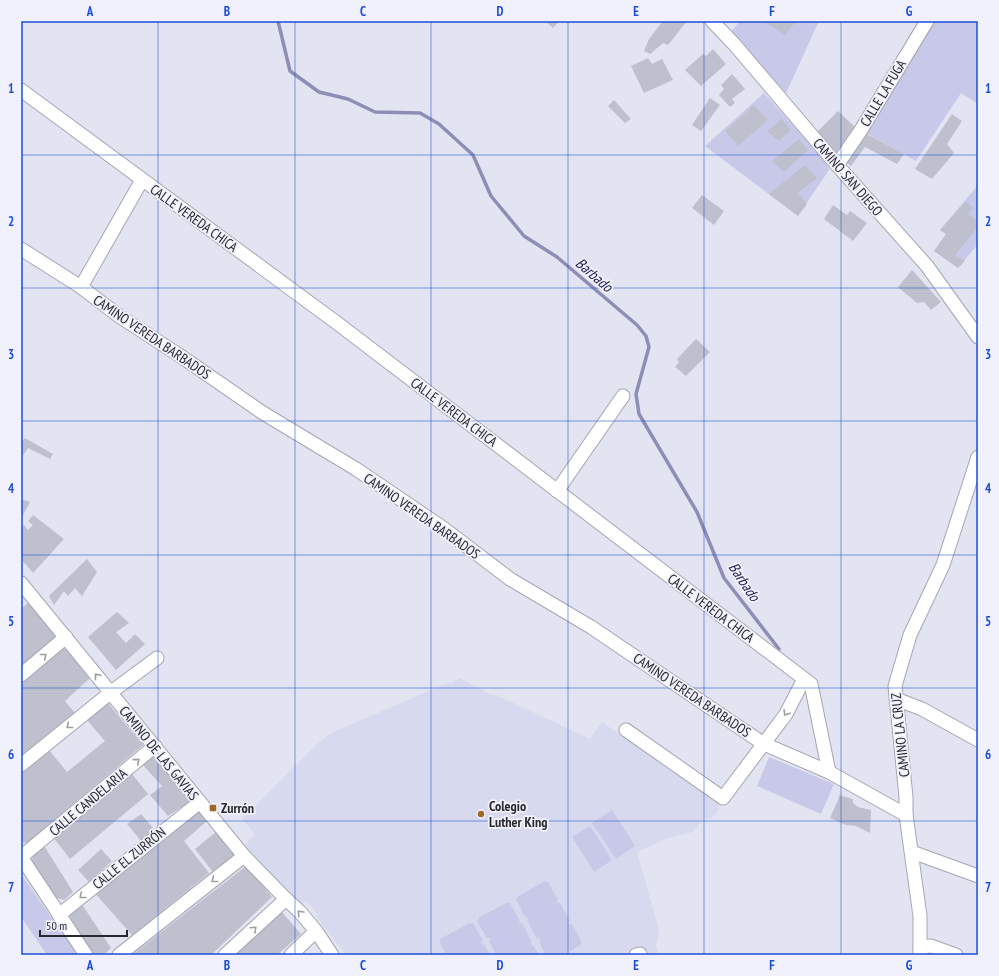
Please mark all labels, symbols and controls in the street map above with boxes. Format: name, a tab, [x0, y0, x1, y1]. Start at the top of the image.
text: A	[86, 3, 94, 20]
text: B	[224, 3, 230, 20]
text: C	[360, 3, 366, 20]
text: D	[497, 3, 504, 20]
text: E	[633, 3, 639, 20]
text: F	[769, 3, 775, 20]
text: G	[906, 3, 913, 20]
street label: CALLE LA FUGA	[856, 56, 910, 130]
text: 1	[8, 80, 14, 97]
text: 1	[985, 80, 991, 97]
street label: CAMINO SAN DIEGO	[809, 134, 887, 220]
street label: CALLE VEREDA CHICA	[147, 180, 242, 256]
text: 2	[8, 213, 14, 230]
text: 2	[985, 213, 991, 230]
water label: Barbado	[572, 253, 618, 297]
street label: CAMINO VEREDA BARBADOS	[90, 291, 214, 383]
text: 3	[8, 346, 14, 363]
text: 3	[985, 346, 991, 363]
street label: CALLE VEREDA CHICA	[407, 373, 501, 451]
street label: CAMINO VEREDA BARBADOS	[360, 469, 484, 563]
text: 4	[8, 480, 15, 497]
text: 4	[985, 480, 992, 497]
water label: Barbado	[725, 559, 765, 606]
street label: CALLE VEREDA CHICA	[664, 569, 758, 647]
text: 5	[8, 613, 14, 630]
text: 5	[985, 613, 991, 630]
street label: CAMINO VEREDA BARBADOS	[630, 649, 754, 741]
one-way arrow	[39, 654, 46, 661]
one-way arrow	[95, 674, 102, 681]
street label: CAMINO LA CRUZ	[887, 692, 913, 778]
street label: CAMINO DE LAS GAVIAS	[115, 702, 203, 804]
one-way arrow	[783, 709, 791, 716]
one-way arrow	[66, 721, 74, 728]
text: 6	[8, 746, 14, 763]
text: 6	[985, 746, 991, 763]
one-way arrow	[133, 758, 140, 765]
street label: CALLE CANDELARIA	[45, 764, 131, 840]
place label: Colegio Luther King	[489, 797, 547, 831]
place label: Zurrón	[221, 799, 254, 817]
marker: Zurrón	[208, 803, 218, 813]
marker: Colegio Luther King	[476, 809, 486, 819]
street label: CALLE EL ZURRÓN	[89, 823, 169, 893]
one-way arrow	[211, 876, 218, 883]
text: 7	[8, 879, 14, 896]
text: 7	[985, 879, 991, 896]
one-way arrow	[79, 892, 86, 899]
one-way arrow	[298, 910, 305, 918]
scale bar	[40, 912, 127, 938]
text: 50 m	[46, 918, 67, 933]
one-way arrow	[249, 926, 257, 933]
text: A	[86, 957, 94, 974]
text: B	[224, 957, 230, 974]
text: C	[360, 957, 366, 974]
text: D	[497, 957, 504, 974]
text: E	[633, 957, 639, 974]
text: F	[769, 957, 775, 974]
text: G	[906, 957, 913, 974]

